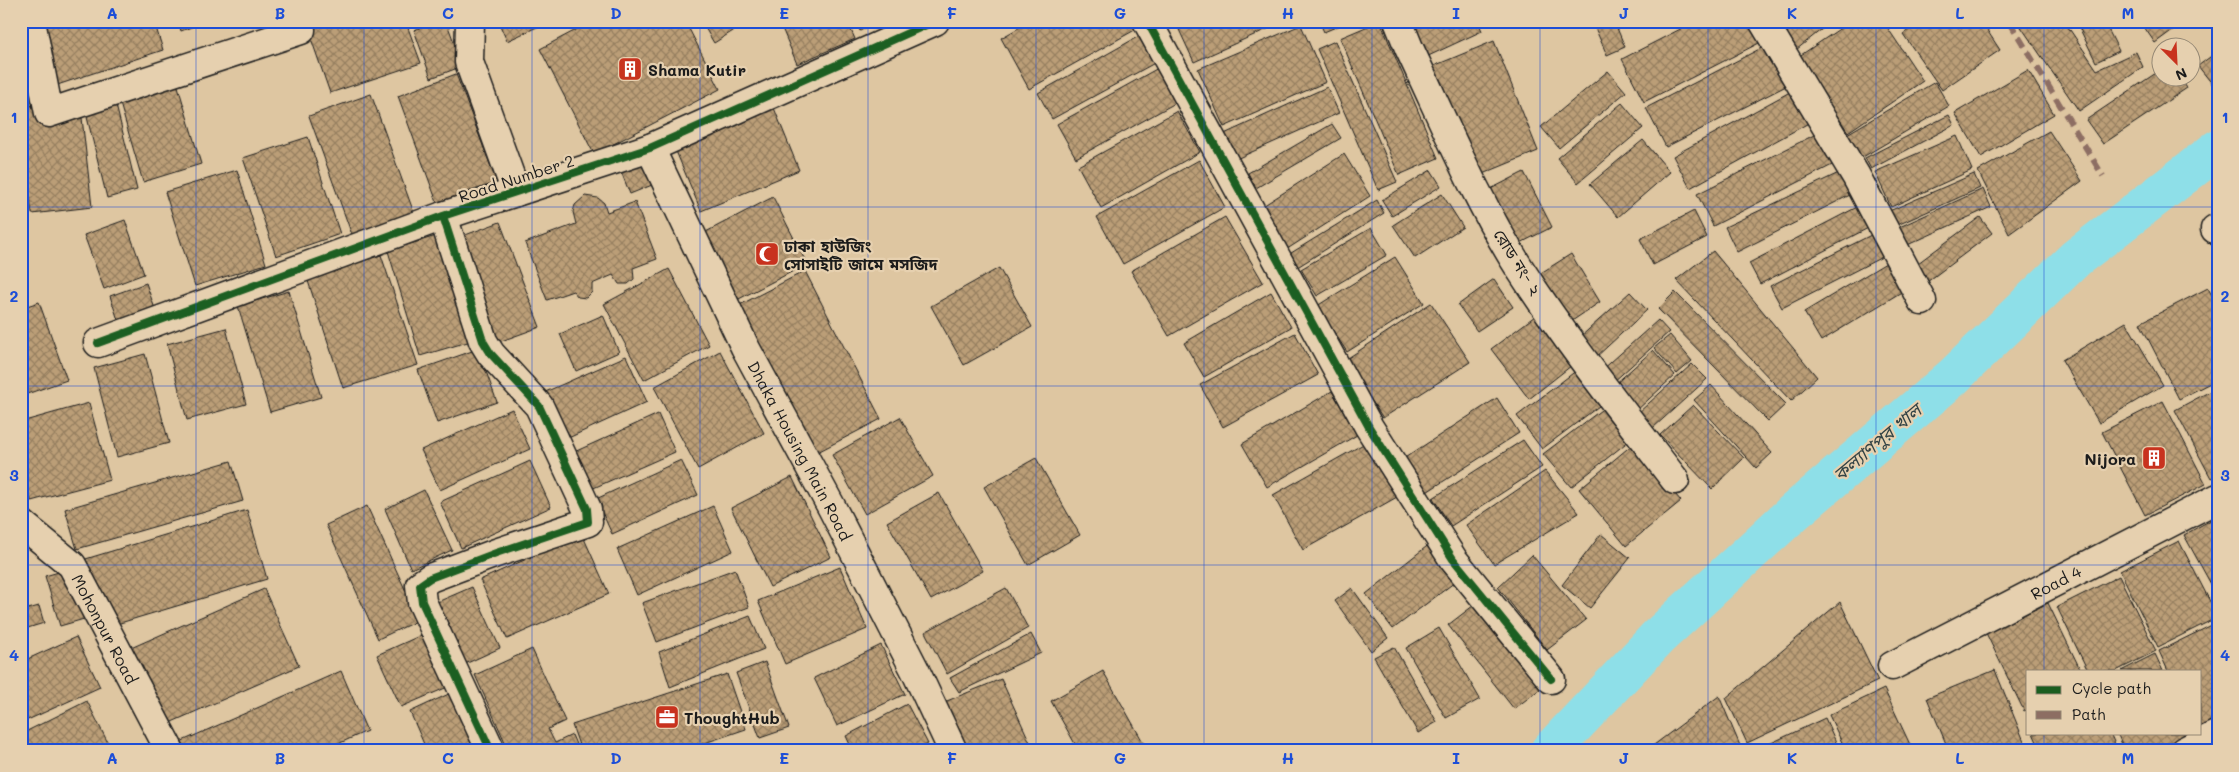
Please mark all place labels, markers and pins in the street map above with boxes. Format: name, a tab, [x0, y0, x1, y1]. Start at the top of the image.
building icon: Shama Kutir	[617, 56, 643, 82]
place label: Shama Kutir	[648, 59, 746, 80]
place label: ঢাকা হাউজিং সোসাইটি জামে মসজিদ	[783, 235, 938, 274]
mosque icon: ঢাকা হাউজিং সোসাইটি জামে মসজিদ	[754, 241, 780, 267]
building icon: Nijora	[2141, 445, 2167, 471]
place label: Nijora	[2085, 448, 2136, 469]
office icon: ThoughtHub	[654, 704, 680, 730]
place label: ThoughtHub	[684, 707, 780, 728]

